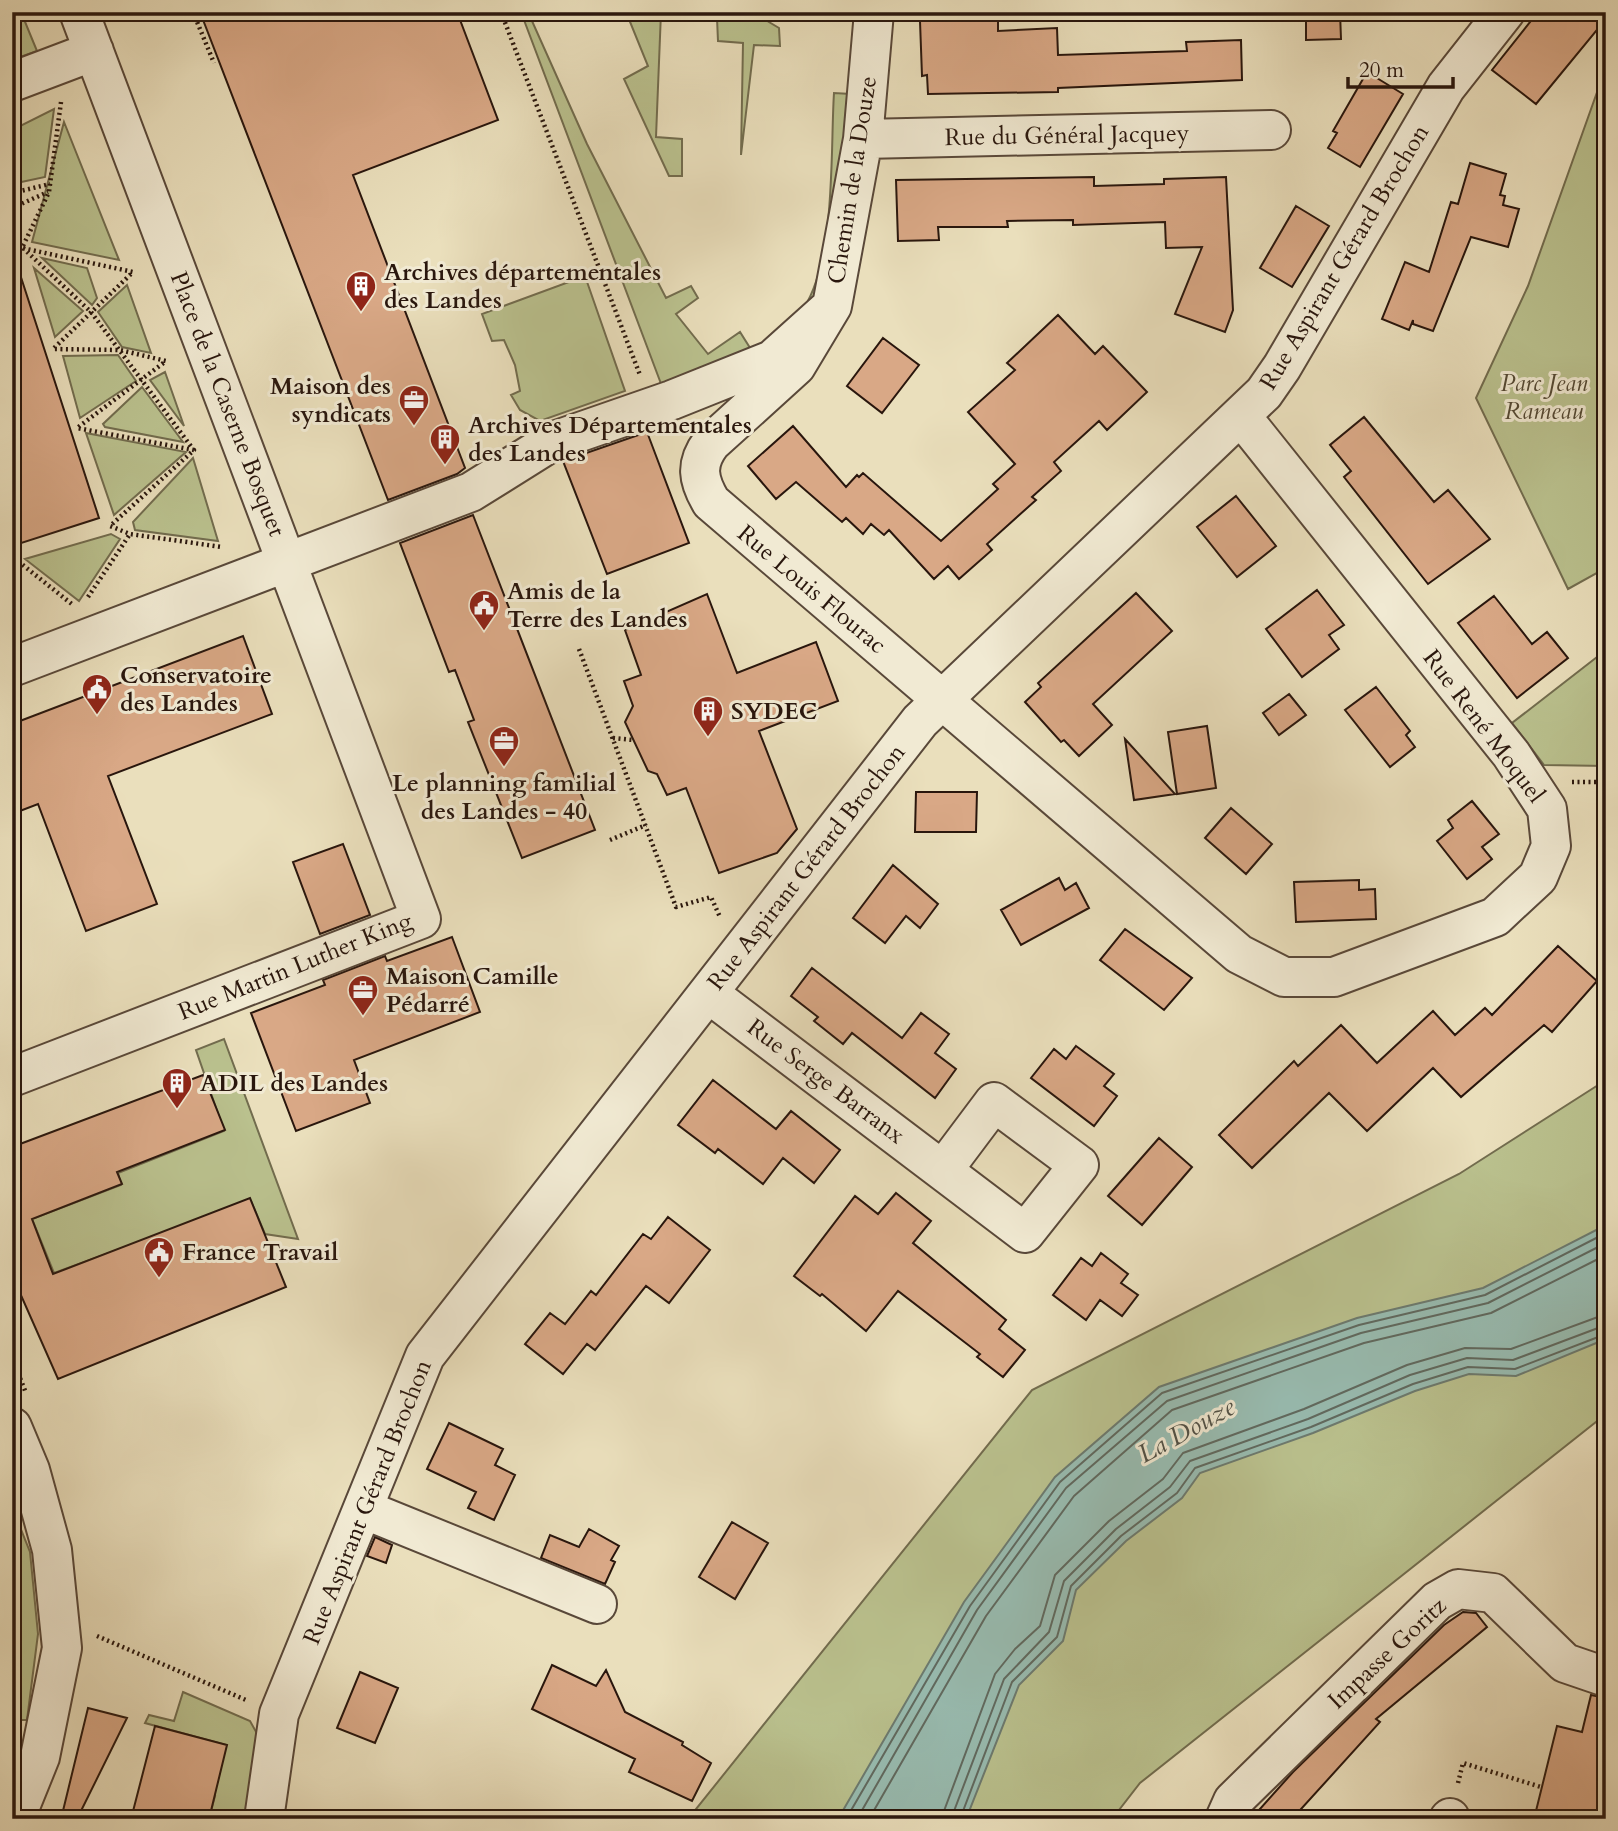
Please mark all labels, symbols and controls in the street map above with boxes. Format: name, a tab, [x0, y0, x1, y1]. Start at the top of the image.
scale bar	[1348, 46, 1454, 90]
text: 20 m	[1359, 56, 1404, 85]
street label: Chemin de la Douze	[820, 74, 885, 286]
street label: Rue du Général Jacquey	[944, 117, 1190, 154]
street label: Rue Aspirant Gérard Brochon	[1252, 118, 1437, 396]
place label: Archives départementales des Landes	[384, 256, 661, 317]
street label: Place de la Caserne Bosquet	[162, 267, 293, 542]
building icon: Archives départementales des Landes	[344, 269, 378, 313]
park label: Parc Jean Rameau	[1500, 367, 1588, 428]
place label: Maison des syndicats	[270, 370, 391, 431]
office icon: Maison des syndicats	[397, 383, 431, 427]
place label: Archives Départementales des Landes	[468, 409, 752, 470]
building icon: Archives Départementales des Landes	[428, 422, 462, 466]
street label: Rue Louis Flourac	[730, 517, 893, 662]
place label: Amis de la Terre des Landes	[507, 575, 687, 636]
public building icon: Amis de la Terre des Landes	[467, 588, 501, 632]
street label: Rue René Moquel	[1415, 643, 1552, 810]
place label: Conservatoire des Landes	[120, 659, 272, 720]
public building icon: Conservatoire des Landes	[80, 672, 114, 716]
building icon: SYDEC	[691, 694, 725, 738]
place label: SYDEC	[731, 695, 817, 728]
office icon: Le planning familial des Landes - 40	[487, 724, 521, 768]
street label: Rue Aspirant Gérard Brochon	[700, 737, 913, 997]
place label: Le planning familial des Landes - 40	[392, 767, 616, 828]
street label: Rue Martin Luther King	[173, 904, 418, 1029]
place label: Maison Camille Pédarré	[386, 960, 559, 1021]
office icon: Maison Camille Pédarré	[346, 973, 380, 1017]
street label: Rue Serge Barranx	[740, 1011, 911, 1152]
building icon: ADIL des Landes	[160, 1066, 194, 1110]
place label: ADIL des Landes	[200, 1067, 388, 1100]
public building icon: France Travail	[142, 1235, 176, 1279]
place label: France Travail	[182, 1236, 338, 1269]
street label: Rue Aspirant Gérard Brochon	[295, 1355, 440, 1649]
water label: La Douze	[1131, 1389, 1242, 1471]
street label: Impasse Goritz	[1321, 1590, 1454, 1717]

